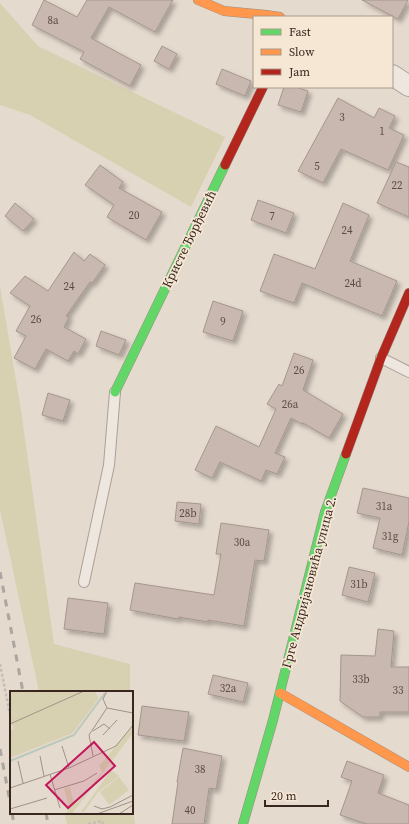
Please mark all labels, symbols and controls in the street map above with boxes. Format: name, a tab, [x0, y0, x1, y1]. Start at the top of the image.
house number: 8a	[47, 13, 59, 28]
legend	[253, 16, 393, 88]
text: Fast	[289, 24, 311, 40]
text: Slow	[289, 44, 315, 60]
text: Jam	[288, 64, 310, 80]
house number: 3	[339, 110, 345, 125]
house number: 1	[379, 124, 385, 139]
house number: 5	[314, 159, 320, 174]
house number: 22	[392, 178, 403, 193]
street label: Кристе Ђорђевић	[158, 187, 220, 291]
house number: 20	[129, 208, 140, 223]
house number: 7	[269, 209, 275, 224]
house number: 24	[342, 223, 353, 238]
house number: 24d	[344, 276, 362, 291]
house number: 24	[64, 279, 75, 294]
house number: 26	[31, 312, 42, 327]
house number: 9	[220, 314, 226, 329]
house number: 26	[294, 363, 305, 378]
house number: 26a	[282, 397, 299, 412]
street label: Грге Андријановића улица 2.	[278, 494, 340, 670]
house number: 31a	[376, 499, 393, 514]
house number: 28b	[179, 506, 197, 521]
house number: 31g	[382, 529, 399, 544]
house number: 30a	[234, 535, 251, 550]
house number: 31b	[350, 577, 368, 592]
house number: 33b	[352, 672, 370, 687]
house number: 32a	[220, 681, 237, 696]
house number: 33	[393, 683, 404, 698]
inset map	[10, 691, 133, 814]
house number: 38	[195, 762, 206, 777]
scale bar	[265, 782, 328, 808]
text: 20 m	[271, 788, 297, 804]
house number: 40	[185, 803, 196, 818]

